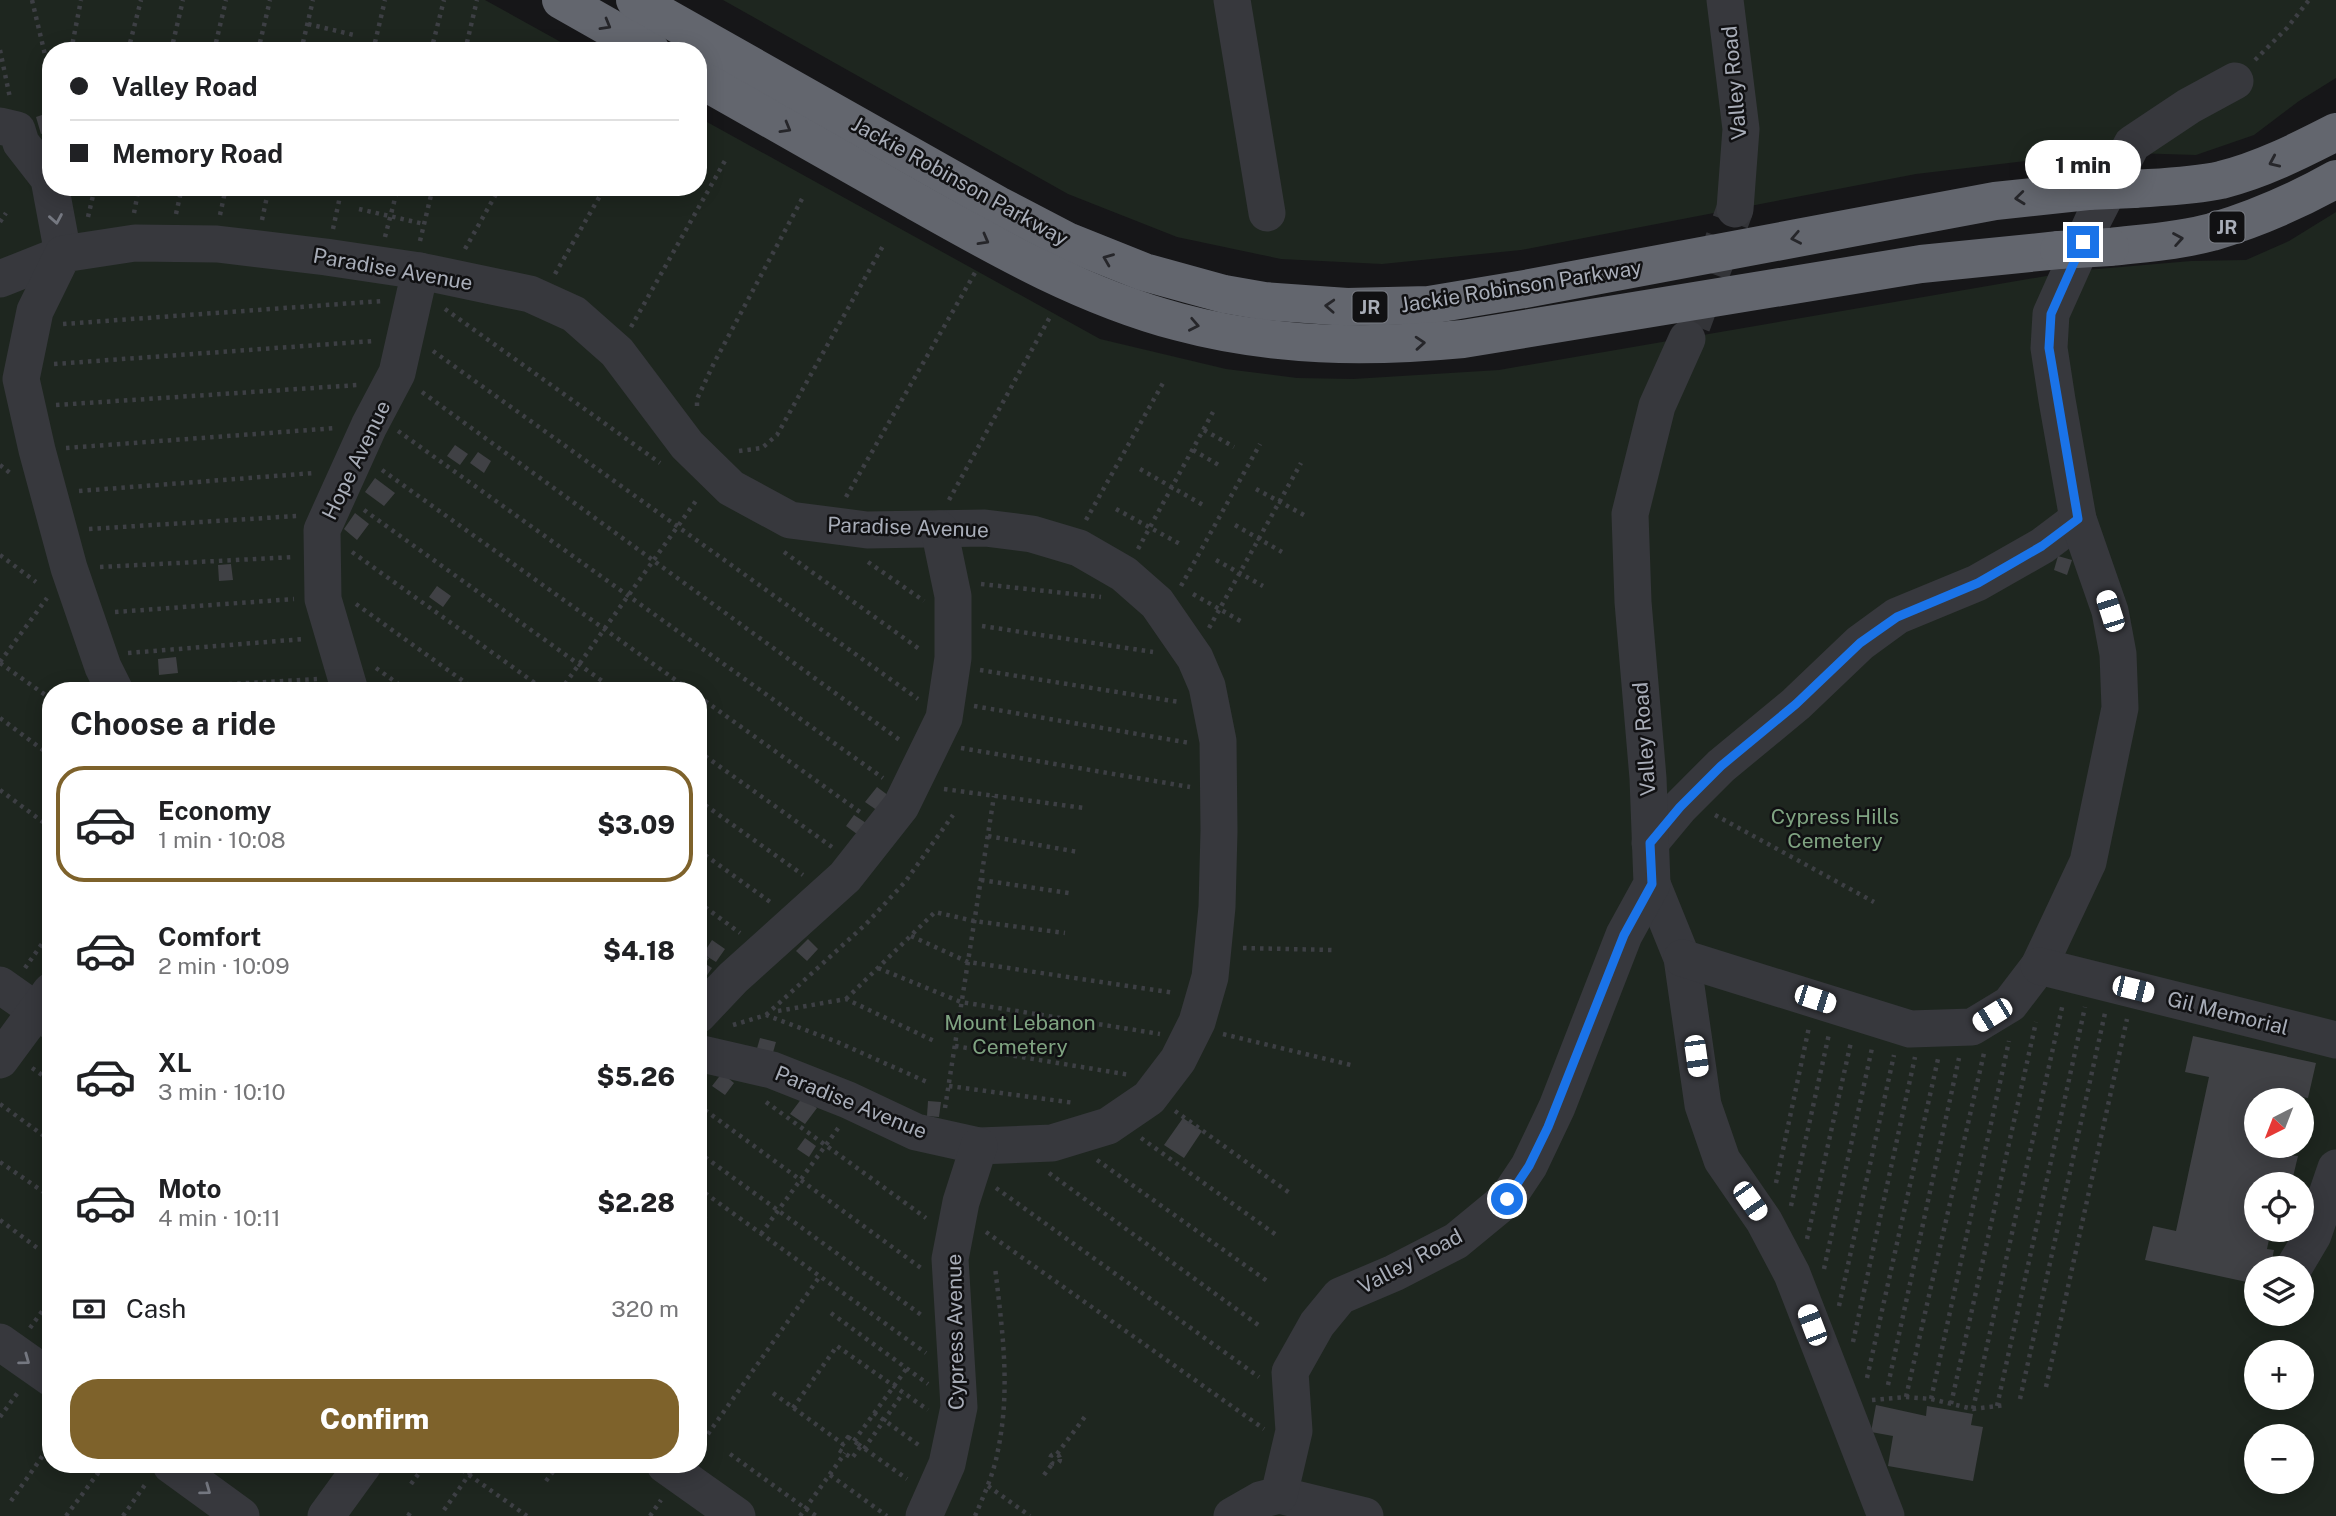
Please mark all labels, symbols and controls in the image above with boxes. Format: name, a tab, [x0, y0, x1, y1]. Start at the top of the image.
one-way arrow	[599, 17, 611, 30]
street label: Valley Road	[1717, 25, 1751, 141]
text: Valley Road	[112, 71, 258, 102]
street label: Jackie Robinson Parkway	[847, 111, 1073, 251]
one-way arrow	[779, 120, 791, 133]
text: Memory Road	[112, 138, 283, 169]
callout: 1 min	[2025, 140, 2141, 190]
text: 1 min	[2055, 151, 2111, 178]
one-way arrow	[2269, 153, 2282, 167]
one-way arrow	[2014, 191, 2026, 206]
road number: JR	[2210, 212, 2244, 243]
one-way arrow	[48, 213, 63, 225]
route end	[2067, 226, 2099, 258]
one-way arrow	[1790, 230, 1802, 245]
one-way arrow	[977, 232, 989, 245]
one-way arrow	[2172, 232, 2184, 247]
street label: Paradise Avenue	[311, 243, 475, 295]
one-way arrow	[1103, 253, 1115, 267]
street label: Jackie Robinson Parkway	[1399, 255, 1643, 317]
road number: JR	[1352, 292, 1388, 322]
one-way arrow	[1324, 298, 1335, 313]
one-way arrow	[1188, 317, 1200, 332]
one-way arrow	[1415, 336, 1426, 351]
street label: Hope Avenue	[316, 396, 396, 524]
street label: Paradise Avenue	[827, 512, 989, 542]
car	[2094, 588, 2127, 634]
street label: Valley Road	[1628, 681, 1660, 797]
text: Choose a ride	[70, 705, 276, 742]
icon: car	[74, 793, 137, 856]
text: Economy	[158, 795, 271, 826]
park label: Cypress Hills Cemetery	[1771, 804, 1899, 853]
text: $3.09	[597, 809, 675, 840]
text: 1 min · 10:08	[158, 826, 286, 853]
icon: car	[74, 919, 137, 982]
text: Comfort	[158, 921, 261, 952]
text: $4.18	[603, 935, 675, 966]
text: 2 min · 10:09	[158, 952, 290, 979]
car	[2111, 974, 2156, 1004]
car	[1792, 983, 1839, 1015]
street label: Gil Memorial	[2165, 986, 2291, 1040]
car	[1969, 995, 2016, 1035]
park label: Mount Lebanon Cemetery	[944, 1010, 1096, 1059]
car	[1683, 1034, 1710, 1078]
icon: car	[74, 1045, 137, 1108]
text: XL	[158, 1047, 192, 1078]
street label: Paradise Avenue	[771, 1060, 931, 1144]
text: $5.26	[596, 1061, 675, 1092]
text: 3 min · 10:10	[158, 1078, 285, 1105]
north arrow	[2244, 1088, 2314, 1158]
map controls	[2244, 1088, 2314, 1494]
icon: car	[74, 1171, 137, 1234]
button: locate	[2244, 1172, 2314, 1242]
text: Moto	[158, 1173, 221, 1204]
car	[1730, 1178, 1771, 1224]
route start	[1491, 1183, 1523, 1215]
text: $2.28	[597, 1187, 675, 1218]
text: 4 min · 10:11	[158, 1204, 281, 1231]
street label: Valley Road	[1354, 1223, 1466, 1299]
street label: Cypress Avenue	[941, 1254, 969, 1410]
button: layers	[2244, 1256, 2314, 1326]
icon: cash	[70, 1290, 108, 1328]
text: Cash	[126, 1293, 186, 1324]
text: 320 m	[611, 1295, 679, 1322]
car	[1795, 1302, 1830, 1348]
button: +	[2244, 1340, 2314, 1410]
one-way arrow	[17, 1352, 30, 1364]
button: Confirm	[70, 1379, 679, 1459]
button: −	[2244, 1424, 2314, 1494]
one-way arrow	[198, 1482, 211, 1495]

